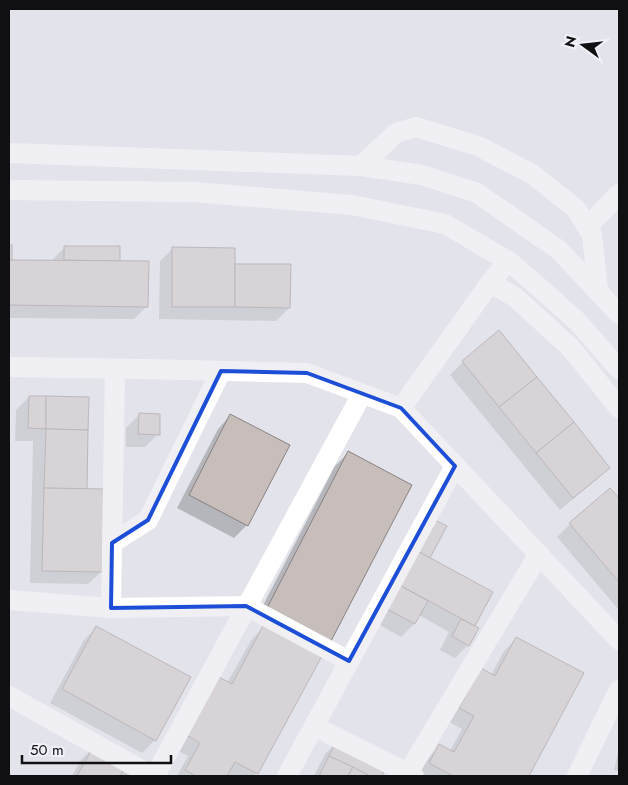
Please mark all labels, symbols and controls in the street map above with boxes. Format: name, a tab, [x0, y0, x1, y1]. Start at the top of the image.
north arrow	[558, 20, 608, 70]
text: N	[559, 34, 582, 50]
scale bar	[22, 732, 171, 764]
text: 50 m	[30, 739, 64, 761]

